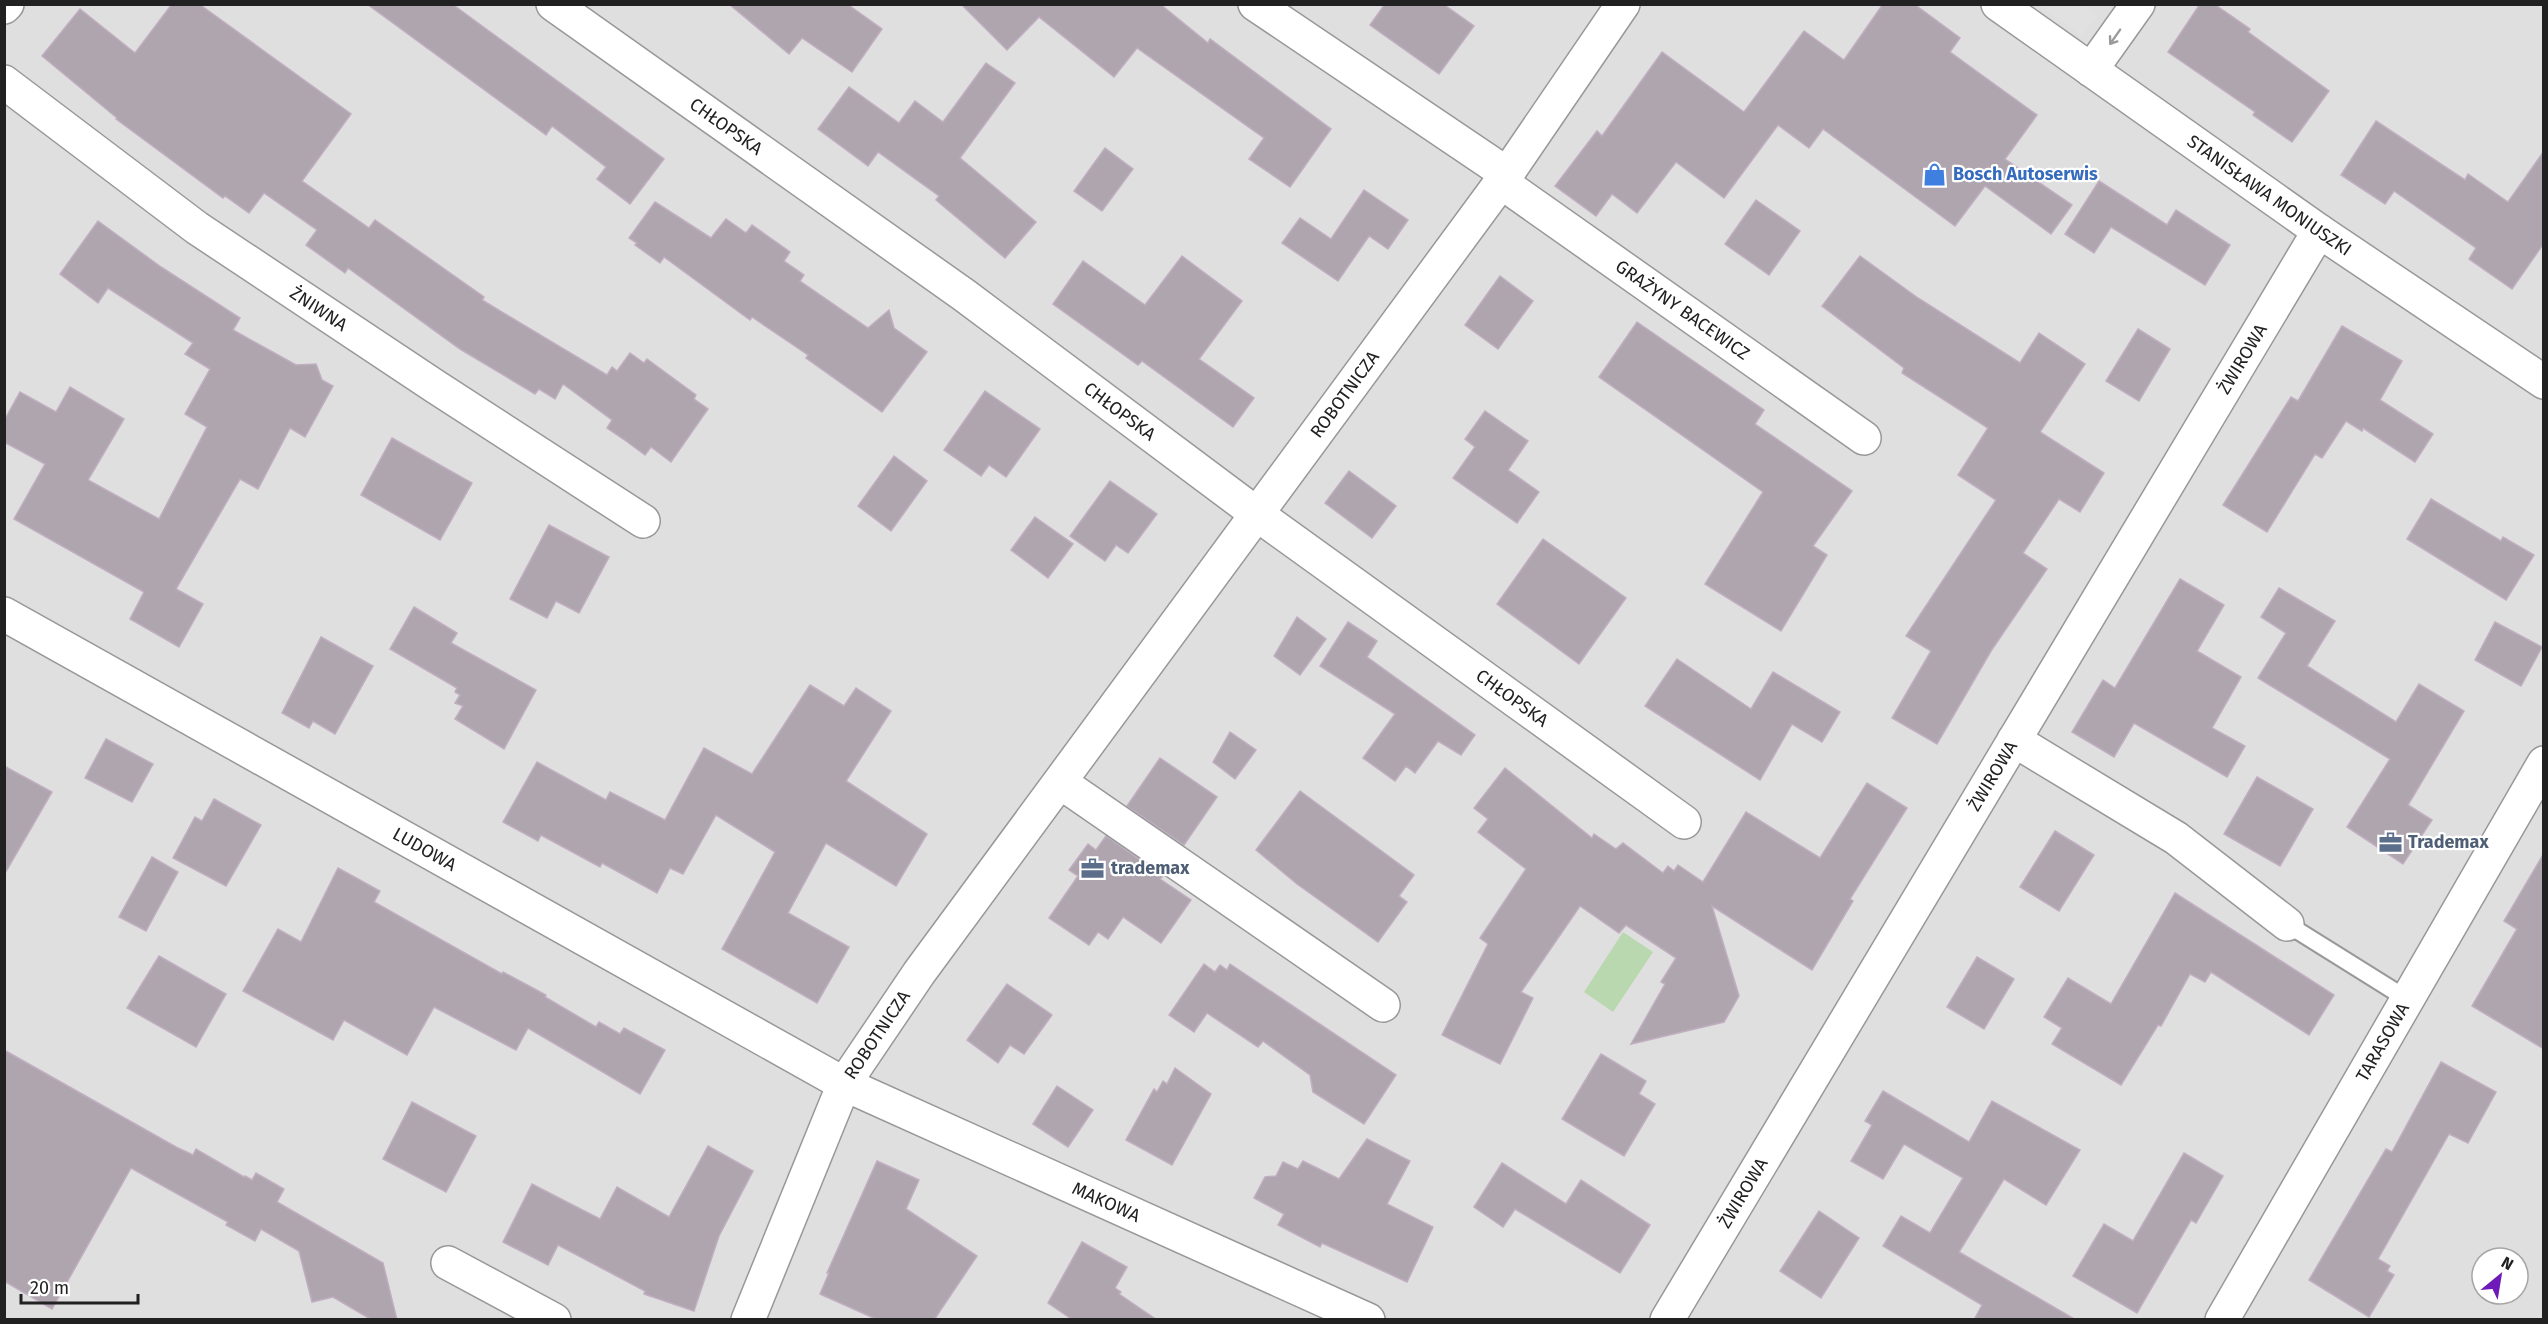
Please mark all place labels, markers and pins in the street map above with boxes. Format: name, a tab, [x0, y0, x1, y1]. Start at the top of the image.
shop icon: Bosch Autoserwis	[1922, 161, 1948, 187]
place label: Bosch Autoserwis	[1953, 163, 2098, 185]
office icon: Trademax	[2377, 829, 2403, 855]
place label: Trademax	[2408, 831, 2489, 853]
office icon: trademax	[1080, 855, 1106, 881]
place label: trademax	[1111, 857, 1190, 879]

